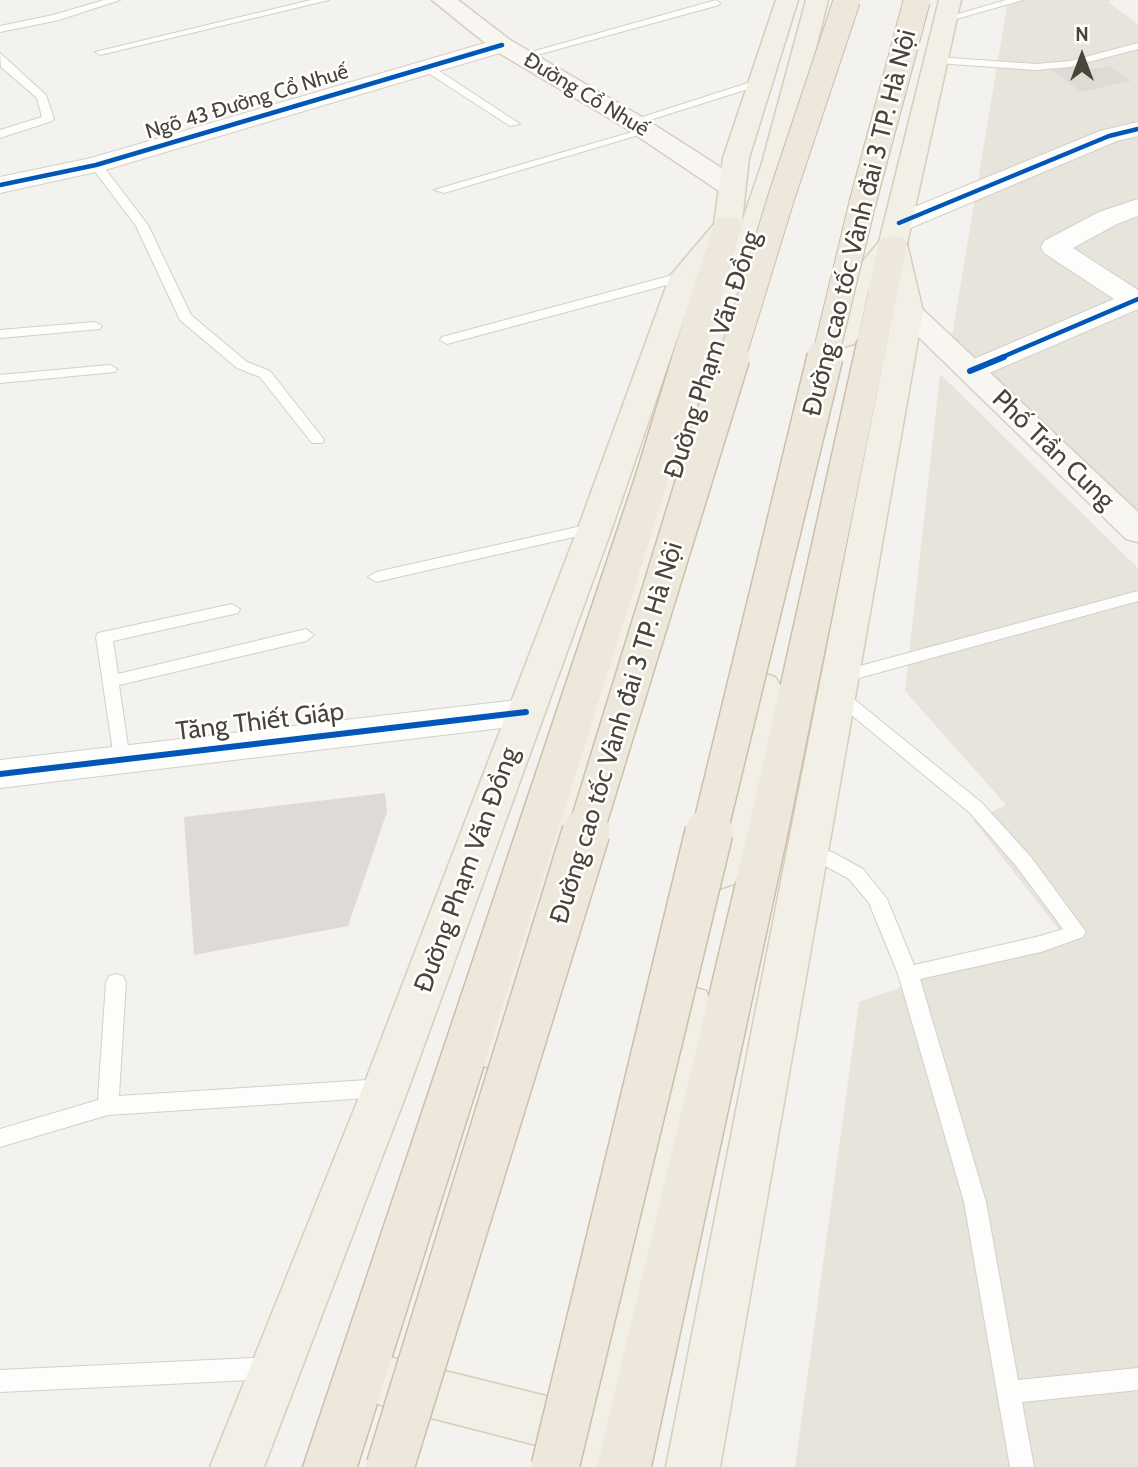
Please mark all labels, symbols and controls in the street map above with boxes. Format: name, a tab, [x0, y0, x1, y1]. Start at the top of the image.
north arrow	[1047, 21, 1117, 91]
text: N	[1075, 23, 1089, 46]
street label: Đường cao tốc Vành đai 3 TP. Hà Nội	[797, 26, 923, 420]
street label: Đường Cổ Nhuế	[519, 48, 653, 142]
street label: Ngõ 43 Đường Cổ Nhuế	[142, 59, 352, 145]
street label: Đường Phạm Văn Đồng	[658, 227, 768, 483]
street label: Phố Trần Cung	[985, 384, 1121, 516]
street label: Đường cao tốc Vành đai 3 TP. Hà Nội	[544, 538, 690, 928]
street label: Tăng Thiết Giáp	[174, 696, 346, 748]
street label: Đường Phạm Văn Đồng	[408, 743, 526, 997]

